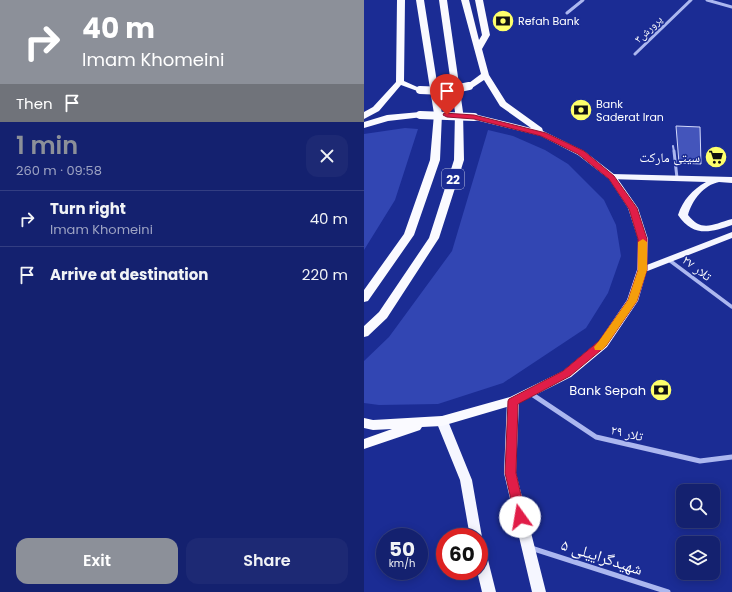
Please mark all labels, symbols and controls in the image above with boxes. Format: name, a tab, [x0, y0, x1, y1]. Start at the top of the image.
bank icon: Refah Bank	[490, 8, 516, 34]
text: 40 m	[82, 9, 155, 48]
street label: پرورش۳	[630, 11, 666, 46]
place label: Refah Bank	[518, 13, 580, 29]
icon: right	[16, 16, 68, 68]
text: Imam Khomeini	[82, 47, 224, 72]
pin	[430, 74, 464, 115]
icon: arrive	[436, 80, 458, 102]
icon: arrive	[61, 92, 83, 114]
text: Then	[16, 93, 53, 114]
place label: Bank Saderat Iran	[596, 96, 664, 125]
bank icon: Bank Saderat Iran	[568, 97, 594, 123]
text: 1 min	[16, 129, 78, 162]
button: close	[306, 135, 348, 177]
supermarket icon: سیتی مارکت	[703, 144, 729, 170]
place label: سیتی مارکت	[639, 148, 700, 167]
text: 260 m · 09:58	[16, 161, 102, 180]
road number: 22	[442, 169, 464, 189]
text: Turn right	[50, 198, 126, 219]
icon: right	[16, 208, 38, 230]
text: 40 m	[310, 208, 348, 229]
text: Imam Khomeini	[50, 220, 153, 239]
street label: تلار ۲۷	[678, 251, 716, 285]
icon: arrive	[16, 264, 38, 286]
text: Arrive at destination	[50, 264, 208, 285]
text: 220 m	[302, 264, 348, 285]
bank icon: Bank Sepah	[648, 377, 674, 403]
place label: Bank Sepah	[569, 381, 646, 400]
street label: تلار ۲۹	[609, 420, 645, 446]
map controls	[676, 484, 720, 580]
button: search	[676, 484, 720, 528]
position arrow	[499, 496, 541, 538]
speed limit sign: 60	[436, 528, 488, 580]
street label: شهیدگراییلی ۵	[558, 533, 646, 581]
text: 50	[389, 535, 415, 563]
button: layers	[676, 536, 720, 580]
button: Exit	[16, 538, 178, 584]
button: Share	[186, 538, 348, 584]
text: km/h	[389, 556, 415, 571]

